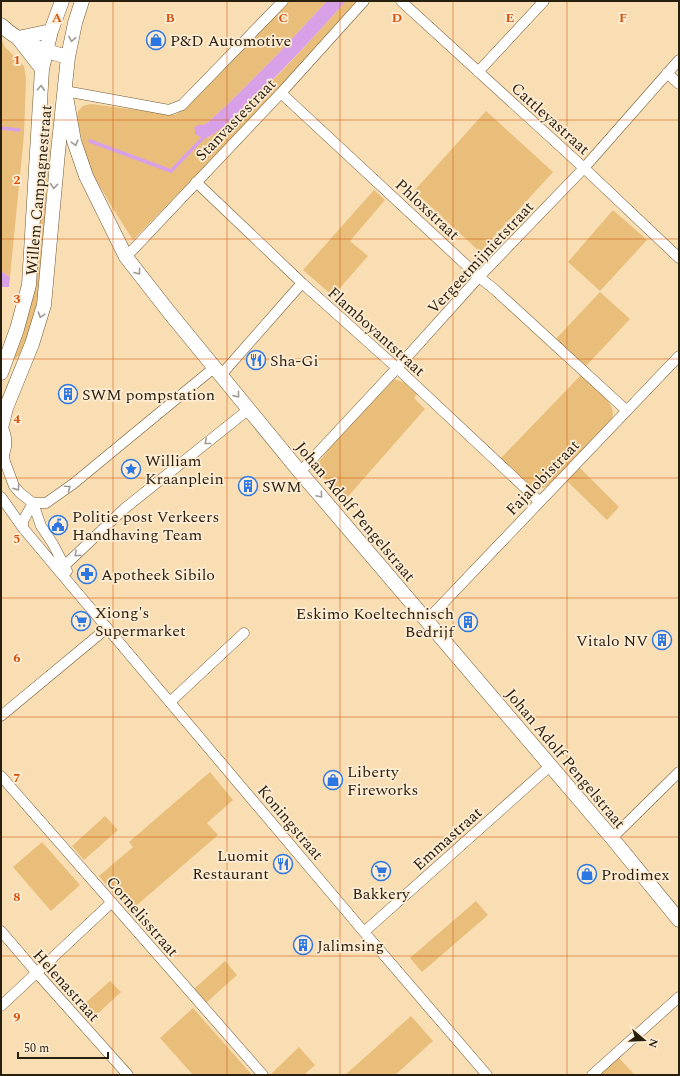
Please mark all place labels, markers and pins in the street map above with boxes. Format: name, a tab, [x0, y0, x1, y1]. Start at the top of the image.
shop icon: P&D Automotive	[145, 29, 167, 51]
place label: P&D Automotive	[170, 29, 291, 53]
restaurant icon: Sha-Gi	[245, 349, 267, 371]
place label: Sha-Gi	[270, 349, 319, 373]
building icon: SWM pompstation	[57, 383, 79, 405]
place label: SWM pompstation	[82, 383, 215, 407]
place label: William Kraanplein	[145, 449, 224, 491]
place icon: William Kraanplein	[120, 458, 142, 480]
building icon: SWM	[237, 475, 259, 497]
place label: SWM	[262, 475, 302, 499]
place label: Politie post Verkeers Handhaving Team	[72, 505, 219, 547]
public building icon: Politie post Verkeers Handhaving Team	[47, 514, 69, 536]
pharmacy icon: Apotheek Sibilo	[76, 563, 98, 585]
place label: Apotheek Sibilo	[101, 563, 215, 587]
place label: Xiong's Supermarket	[95, 601, 186, 643]
place label: Eskimo Koeltechnisch Bedrijf	[296, 602, 456, 644]
supermarket icon: Xiong's Supermarket	[70, 610, 92, 632]
building icon: Eskimo Koeltechnisch Bedrijf	[457, 611, 479, 633]
place label: Vitalo NV	[576, 629, 648, 653]
building icon: Vitalo NV	[651, 629, 673, 651]
place label: Liberty Fireworks	[347, 760, 418, 802]
shop icon: Liberty Fireworks	[322, 769, 344, 791]
place label: Luomit Restaurant	[192, 844, 269, 886]
restaurant icon: Luomit Restaurant	[272, 853, 294, 875]
supermarket icon: Bakkery	[370, 860, 392, 882]
shop icon: Prodimex	[576, 863, 598, 885]
place label: Prodimex	[601, 863, 669, 887]
place label: Bakkery	[352, 882, 411, 906]
building icon: Jalimsing	[292, 934, 314, 956]
place label: Jalimsing	[317, 934, 384, 958]

